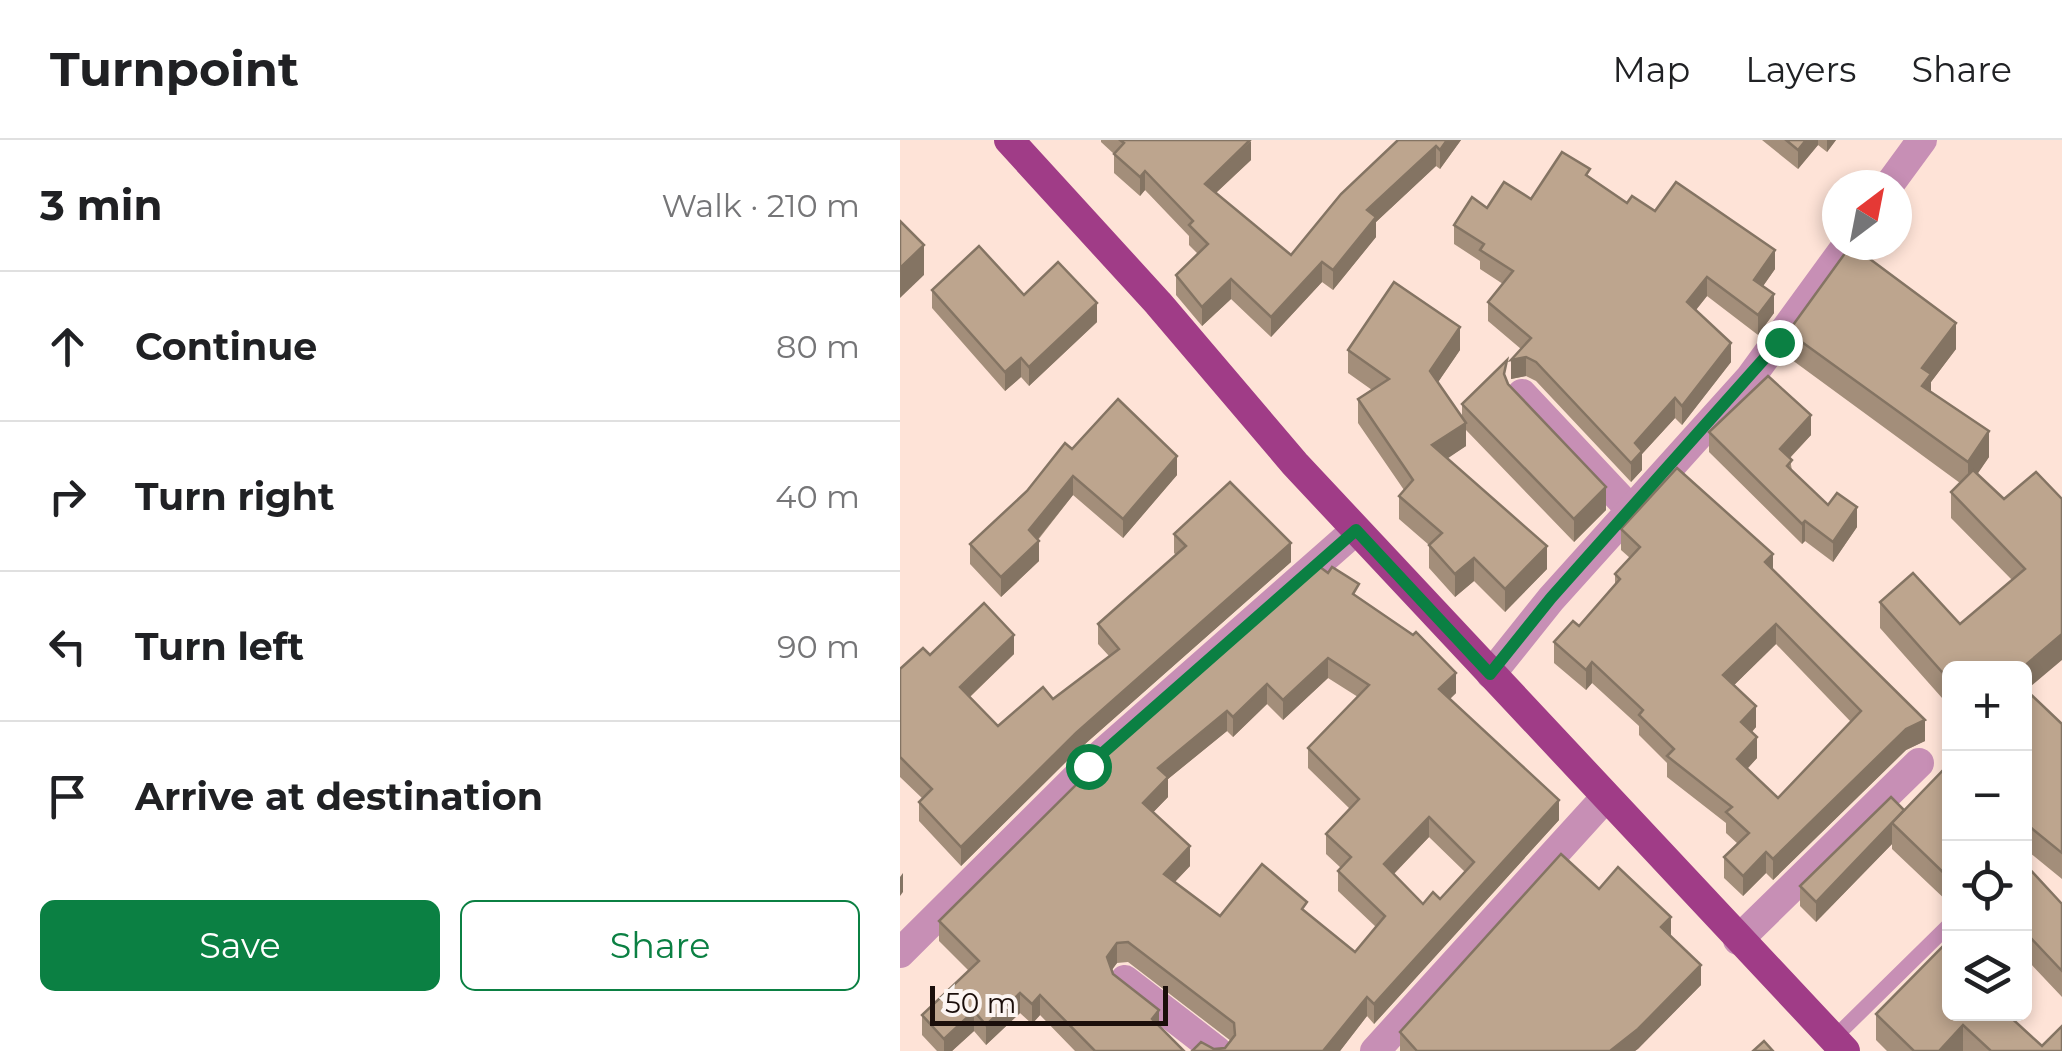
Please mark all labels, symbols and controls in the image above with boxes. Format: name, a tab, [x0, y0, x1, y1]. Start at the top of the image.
text: Turnpoint	[50, 40, 299, 98]
text: Map	[1612, 48, 1690, 91]
text: Layers	[1745, 48, 1856, 91]
text: Share	[1911, 48, 2012, 91]
north arrow	[1822, 170, 1912, 260]
text: 3 min	[40, 179, 162, 231]
text: Walk · 210 m	[662, 186, 860, 225]
icon: ahead	[40, 319, 95, 374]
route end	[1757, 320, 1803, 366]
text: Continue	[135, 323, 317, 370]
text: 80 m	[776, 327, 860, 366]
icon: right	[40, 469, 95, 524]
text: Turn right	[135, 473, 334, 520]
text: 40 m	[775, 477, 860, 516]
icon: left	[40, 619, 95, 674]
text: Turn left	[135, 623, 304, 670]
text: 90 m	[777, 627, 860, 666]
map controls	[1942, 661, 2032, 1021]
button: +	[1942, 661, 2032, 751]
route start	[1066, 744, 1112, 790]
button: −	[1942, 751, 2032, 841]
icon: arrive	[40, 769, 95, 824]
text: Arrive at destination	[135, 773, 543, 820]
button: locate	[1942, 841, 2032, 931]
button: Save	[40, 900, 440, 991]
button: Share	[460, 900, 860, 991]
button: layers	[1942, 931, 2032, 1021]
scale bar	[930, 981, 1168, 1026]
text: 50 m	[945, 986, 1016, 1020]

